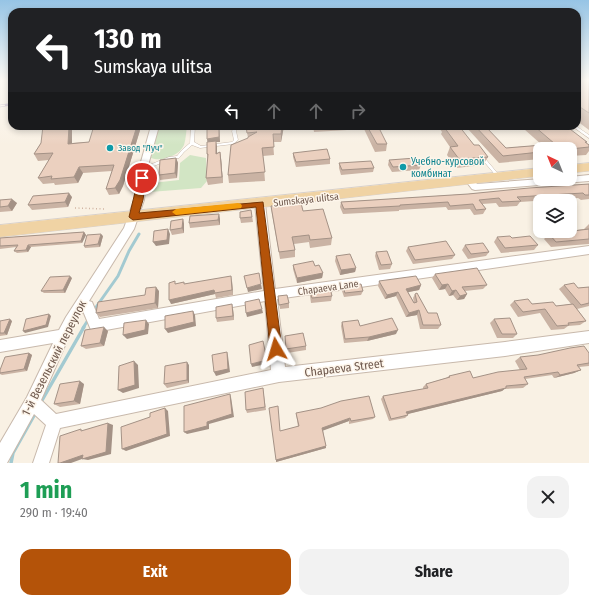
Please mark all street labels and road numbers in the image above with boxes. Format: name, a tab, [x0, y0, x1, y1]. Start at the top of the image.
street label: Sumskaya ulitsa	[273, 191, 340, 209]
street label: Chapaeva Lane	[297, 278, 359, 298]
street label: 1-й Везельский переулок	[19, 298, 89, 418]
street label: Chapaeva Street	[304, 356, 384, 380]

